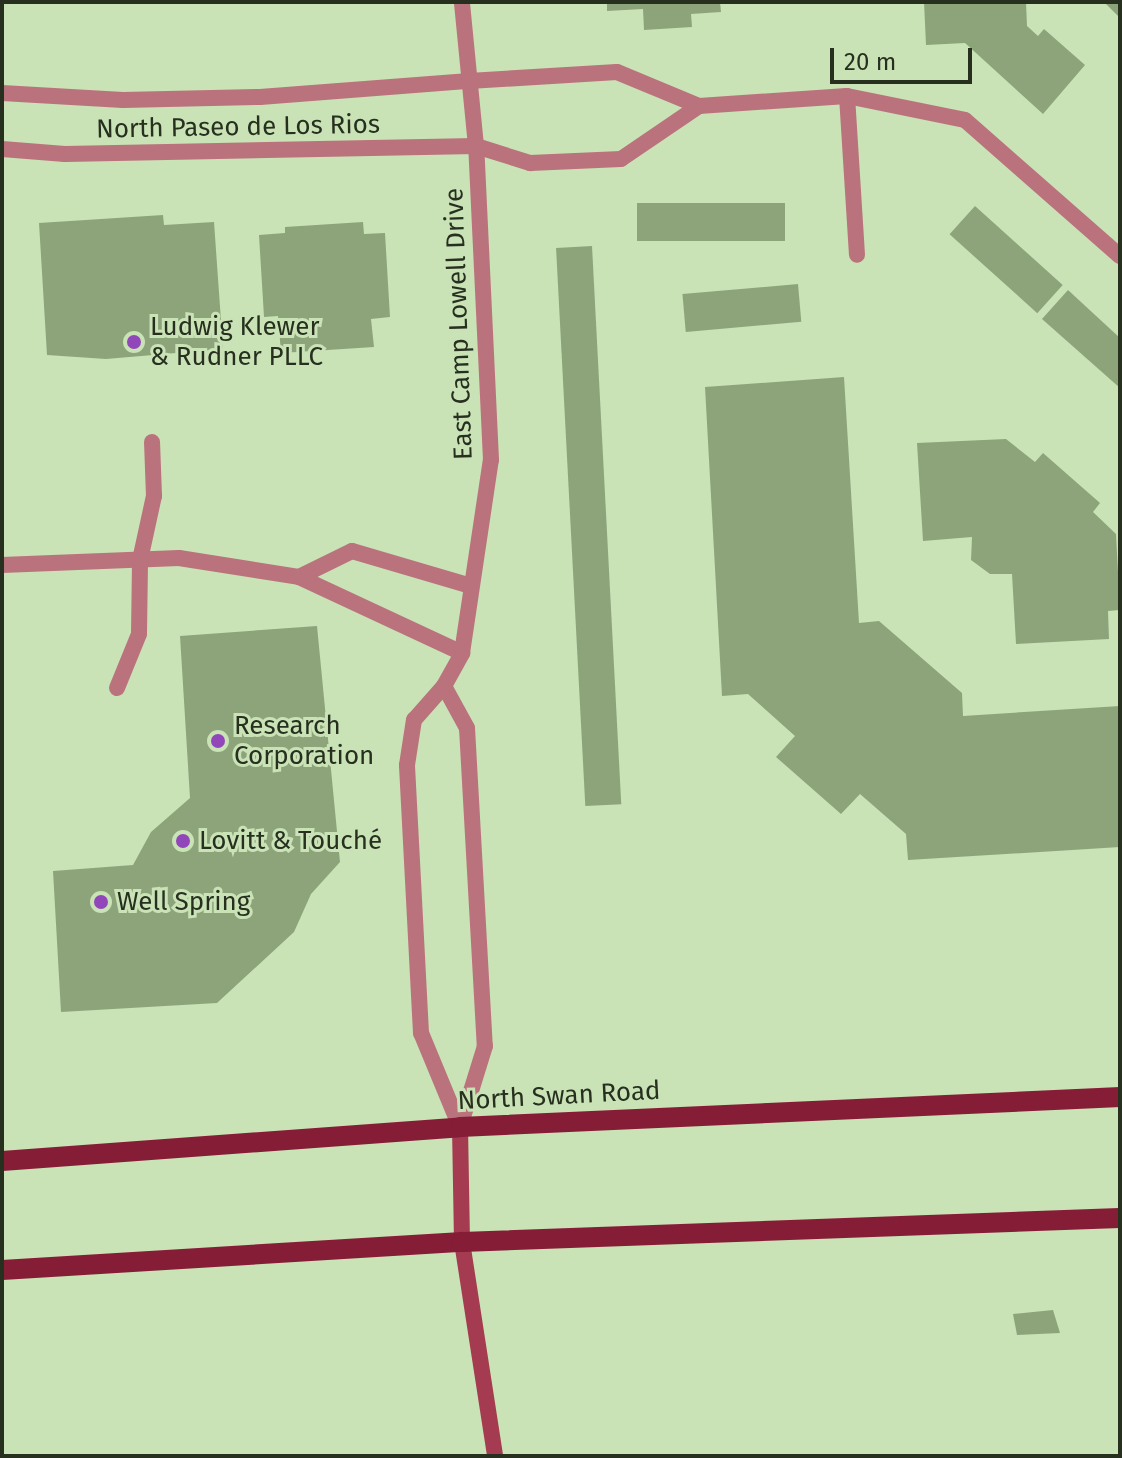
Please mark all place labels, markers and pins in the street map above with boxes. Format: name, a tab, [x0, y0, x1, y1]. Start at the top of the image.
place label: Ludwig Klewer & Rudner PLLC	[150, 311, 323, 372]
marker: Ludwig Klewer & Rudner PLLC	[125, 333, 143, 351]
place label: Research Corporation	[234, 710, 374, 772]
marker: Research Corporation	[209, 732, 227, 750]
place label: Lovitt & Touché	[199, 825, 382, 857]
marker: Lovitt & Touché	[174, 832, 192, 850]
place label: Well Spring	[117, 886, 250, 918]
marker: Well Spring	[92, 893, 110, 911]

